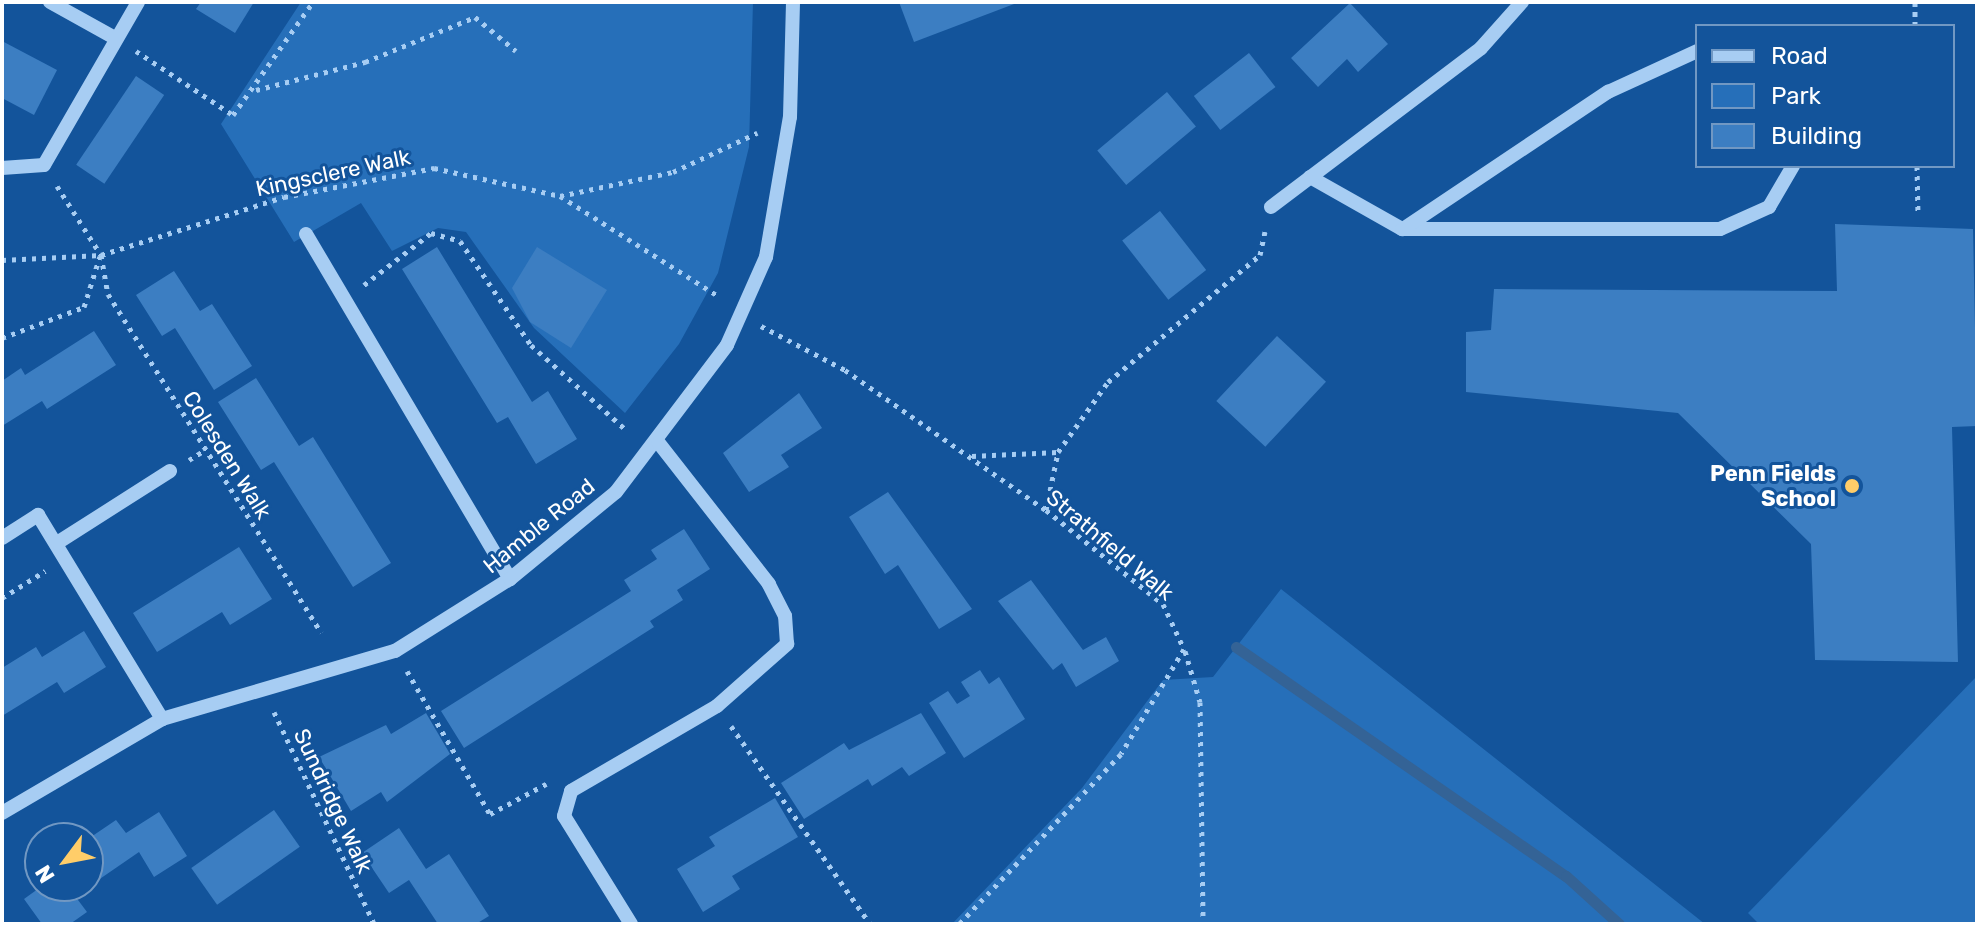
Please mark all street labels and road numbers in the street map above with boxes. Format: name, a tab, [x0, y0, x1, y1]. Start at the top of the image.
street label: Kingsclere Walk	[253, 144, 413, 202]
street label: Colesden Walk	[177, 386, 277, 524]
street label: Hamble Road	[478, 473, 600, 579]
street label: Strathfield Walk	[1041, 484, 1179, 606]
street label: Sundridge Walk	[288, 724, 378, 878]

